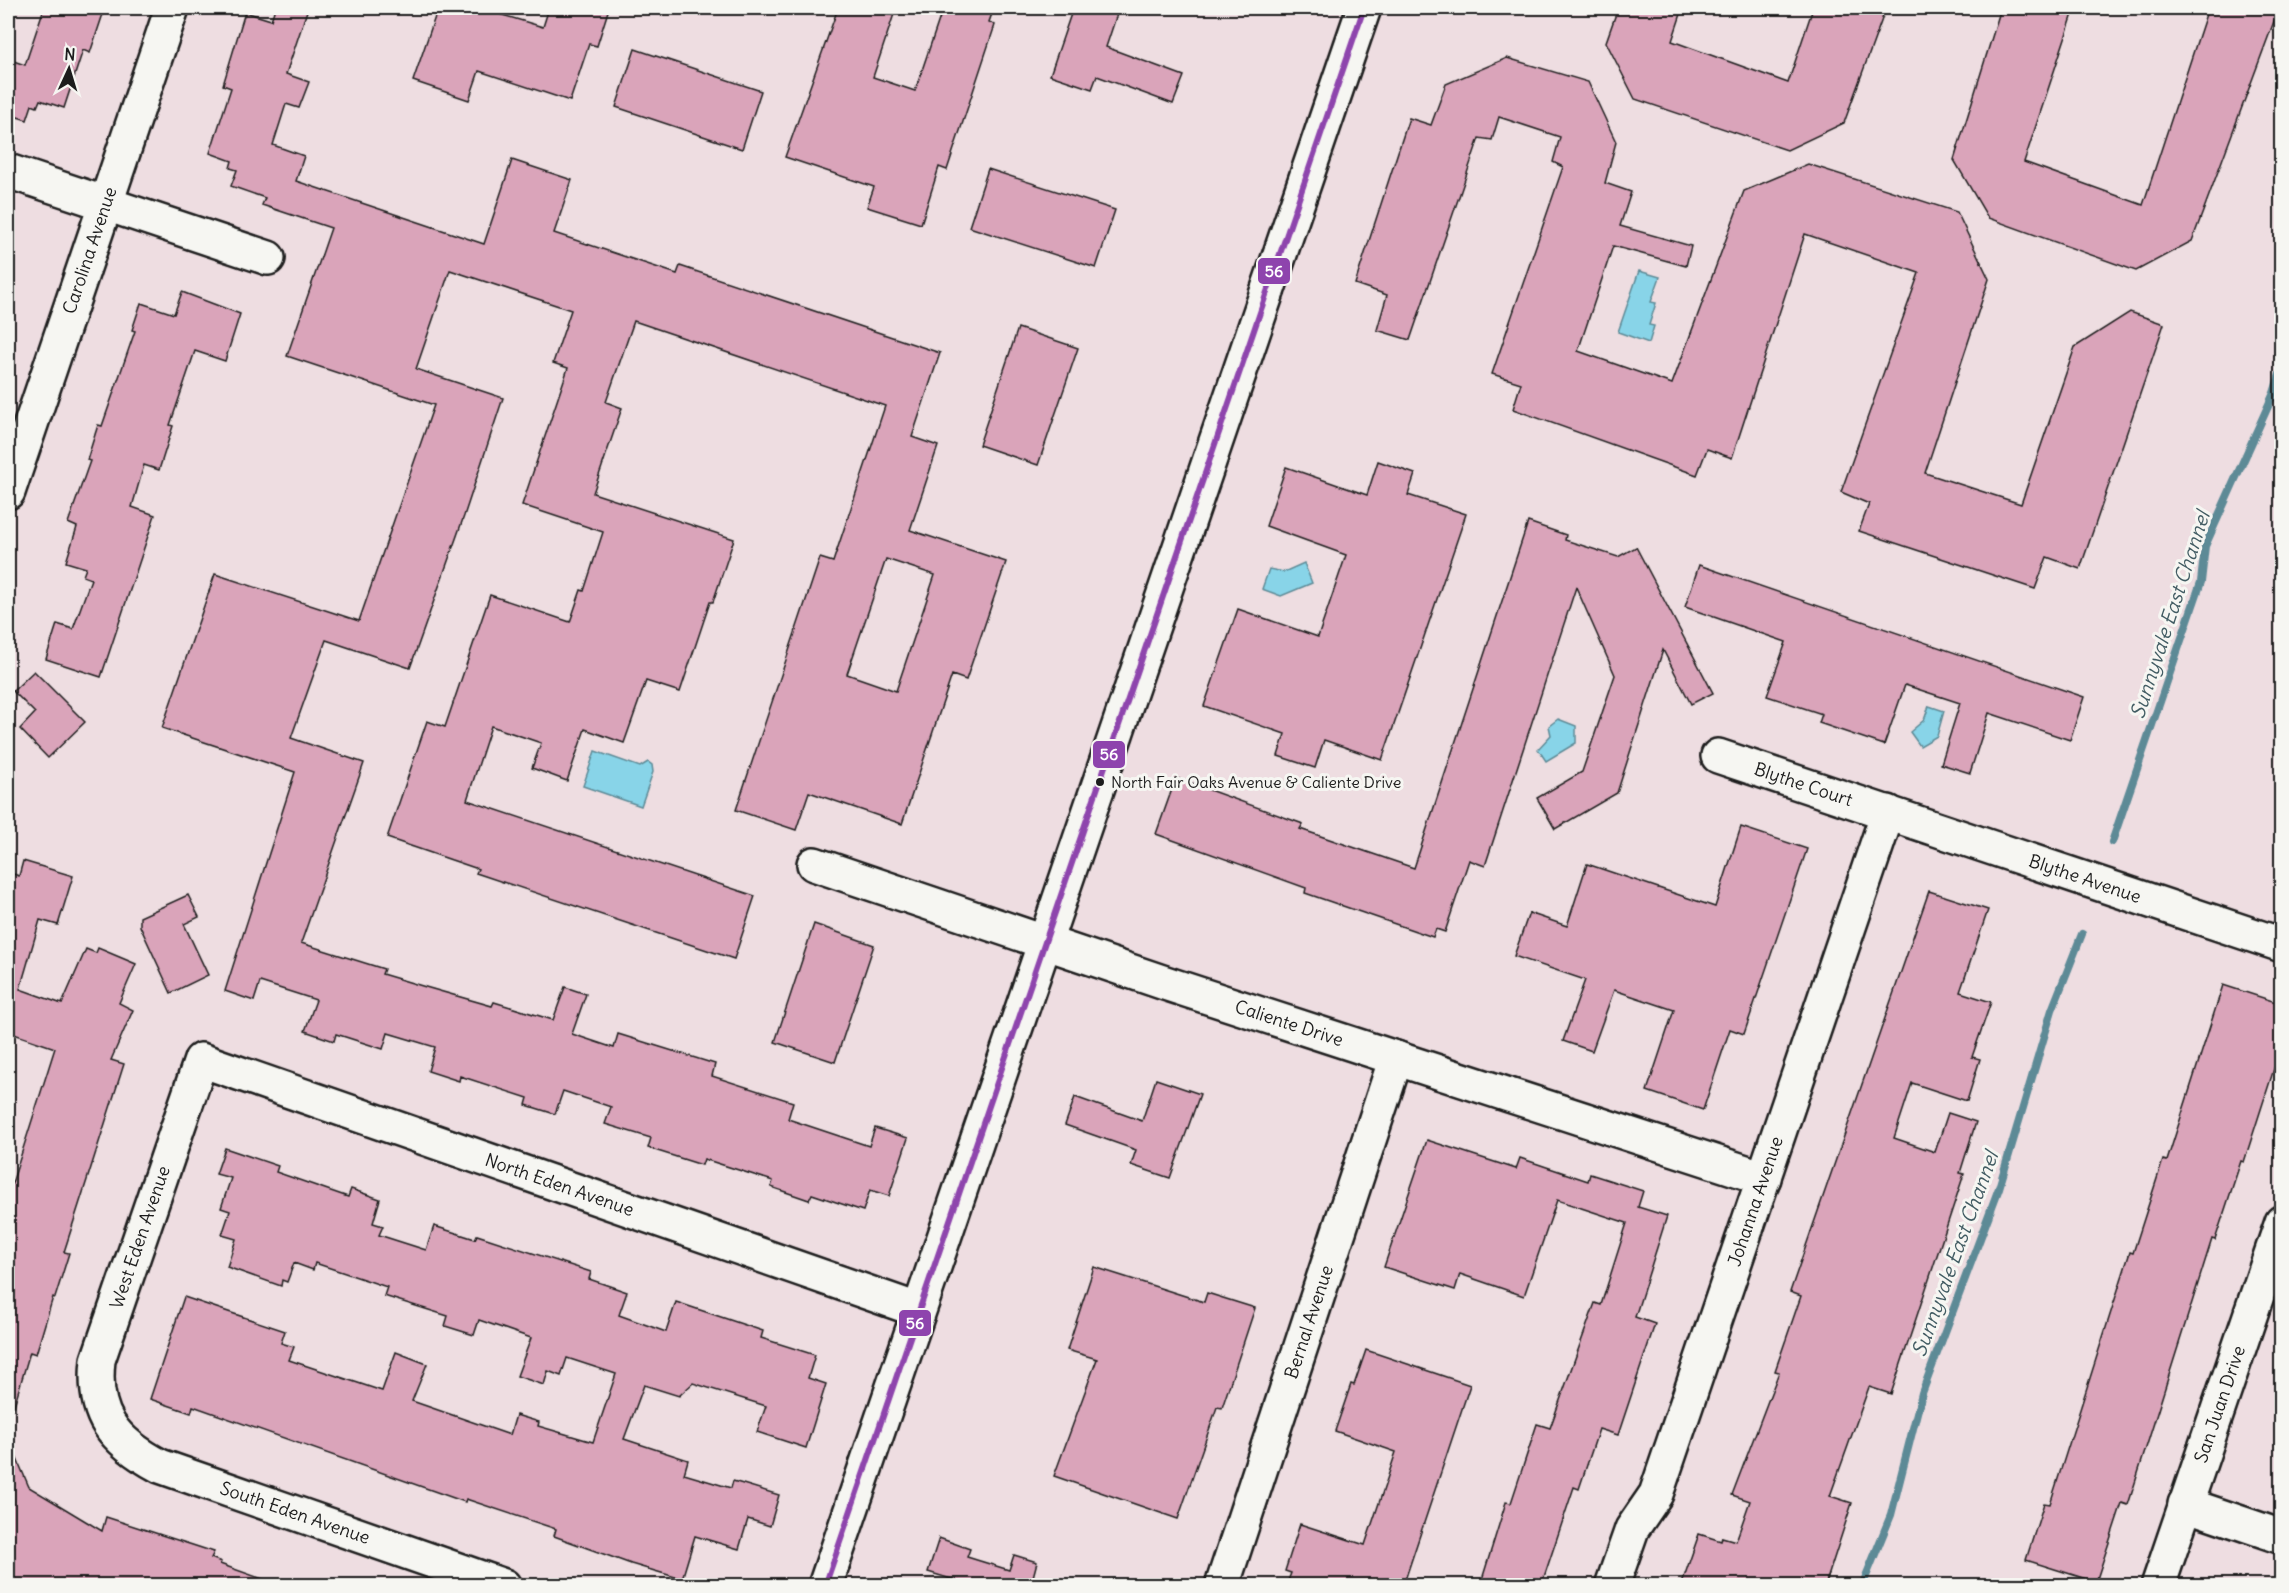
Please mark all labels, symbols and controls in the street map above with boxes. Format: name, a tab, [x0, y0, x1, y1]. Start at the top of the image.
north arrow	[39, 39, 99, 99]
text: N	[64, 44, 76, 64]
street label: Carolina Avenue	[57, 184, 122, 317]
line badge: 56	[1257, 257, 1291, 285]
text: 56	[1265, 261, 1283, 281]
water label: Sunnyvale East Channel	[2124, 506, 2216, 722]
line badge: 56	[1092, 740, 1126, 769]
text: 56	[1100, 744, 1118, 764]
street label: Blythe Court	[1751, 757, 1856, 811]
place label: North Fair Oaks Avenue & Caliente Drive	[1111, 772, 1401, 792]
marker: North Fair Oaks Avenue & Caliente Drive	[1094, 776, 1106, 788]
street label: Blythe Avenue	[2026, 849, 2144, 908]
street label: Caliente Drive	[1232, 995, 1346, 1051]
street label: Johanna Avenue	[1722, 1133, 1788, 1269]
water label: Sunnyvale East Channel	[1906, 1146, 2004, 1360]
street label: North Eden Avenue	[482, 1148, 637, 1221]
street label: West Eden Avenue	[104, 1163, 175, 1312]
street label: Bernal Avenue	[1279, 1262, 1338, 1382]
line badge: 56	[898, 1309, 932, 1337]
text: 56	[906, 1313, 924, 1333]
street label: San Juan Drive	[2189, 1343, 2250, 1466]
street label: South Eden Avenue	[217, 1476, 373, 1549]

